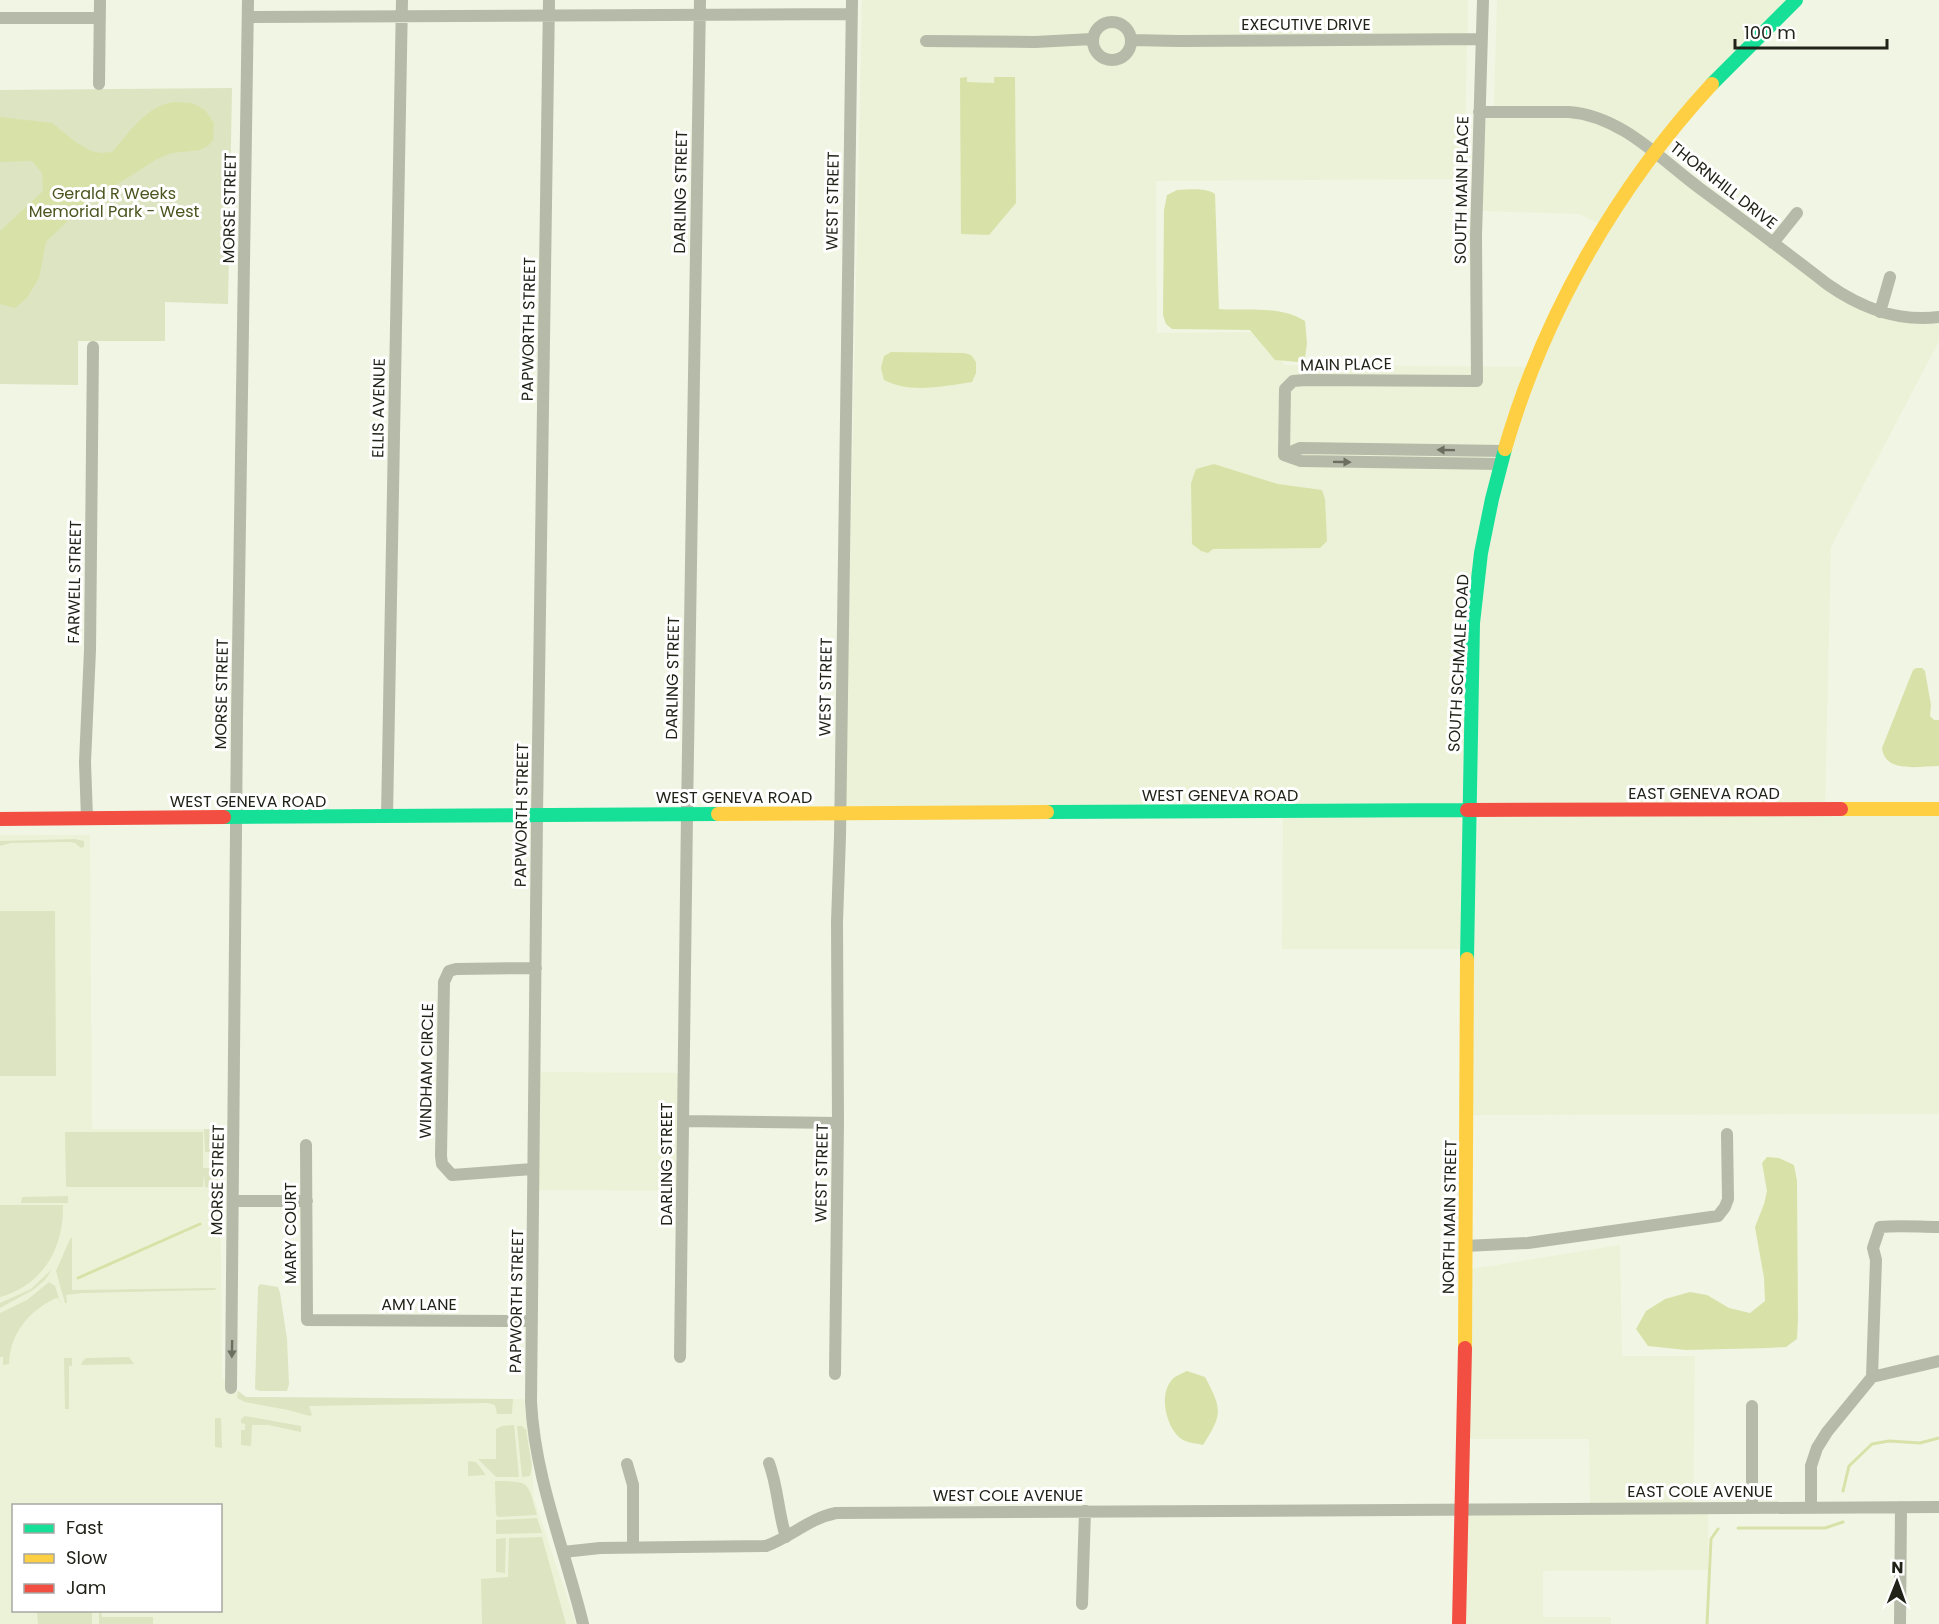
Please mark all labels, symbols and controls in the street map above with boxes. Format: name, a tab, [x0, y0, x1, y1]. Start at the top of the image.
scale bar	[1735, 12, 1886, 50]
street label: EXECUTIVE DRIVE	[1241, 13, 1371, 36]
text: 100 m	[1744, 20, 1796, 45]
street label: SOUTH MAIN PLACE	[1449, 116, 1474, 264]
street label: DARLING STREET	[668, 130, 693, 254]
street label: THORNHILL DRIVE	[1665, 136, 1782, 235]
street label: WEST STREET	[820, 151, 845, 251]
street label: MORSE STREET	[217, 152, 242, 264]
park label: Gerald R Weeks Memorial Park - West	[29, 182, 200, 223]
street label: PAPWORTH STREET	[516, 256, 541, 401]
street label: MAIN PLACE	[1300, 352, 1392, 377]
street label: ELLIS AVENUE	[366, 358, 391, 458]
one-way arrow	[1436, 445, 1455, 455]
one-way arrow	[1332, 457, 1351, 467]
street label: FARWELL STREET	[62, 520, 87, 644]
street label: SOUTH SCHMALE ROAD	[1442, 574, 1475, 752]
street label: DARLING STREET	[660, 616, 685, 740]
street label: WEST STREET	[813, 637, 838, 737]
street label: MORSE STREET	[209, 638, 234, 750]
street label: PAPWORTH STREET	[509, 742, 534, 887]
street label: EAST GENEVA ROAD	[1628, 782, 1780, 805]
street label: WEST GENEVA ROAD	[1142, 784, 1298, 807]
street label: WEST GENEVA ROAD	[656, 786, 812, 809]
street label: WEST GENEVA ROAD	[170, 790, 326, 813]
street label: WINDHAM CIRCLE	[414, 1003, 439, 1139]
street label: DARLING STREET	[655, 1102, 678, 1226]
street label: WEST STREET	[809, 1123, 834, 1223]
street label: MORSE STREET	[205, 1124, 230, 1236]
street label: NORTH MAIN STREET	[1437, 1139, 1462, 1294]
street label: MARY COURT	[279, 1182, 302, 1284]
street label: PAPWORTH STREET	[504, 1228, 529, 1373]
street label: AMY LANE	[381, 1293, 457, 1316]
one-way arrow	[227, 1339, 237, 1358]
street label: EAST COLE AVENUE	[1627, 1480, 1773, 1503]
street label: WEST COLE AVENUE	[933, 1484, 1083, 1507]
legend	[12, 1504, 222, 1612]
text: Fast	[66, 1515, 103, 1540]
text: Slow	[66, 1545, 108, 1570]
north arrow	[1867, 1552, 1927, 1612]
text: N	[1891, 1556, 1903, 1579]
text: Jam	[66, 1575, 106, 1600]

